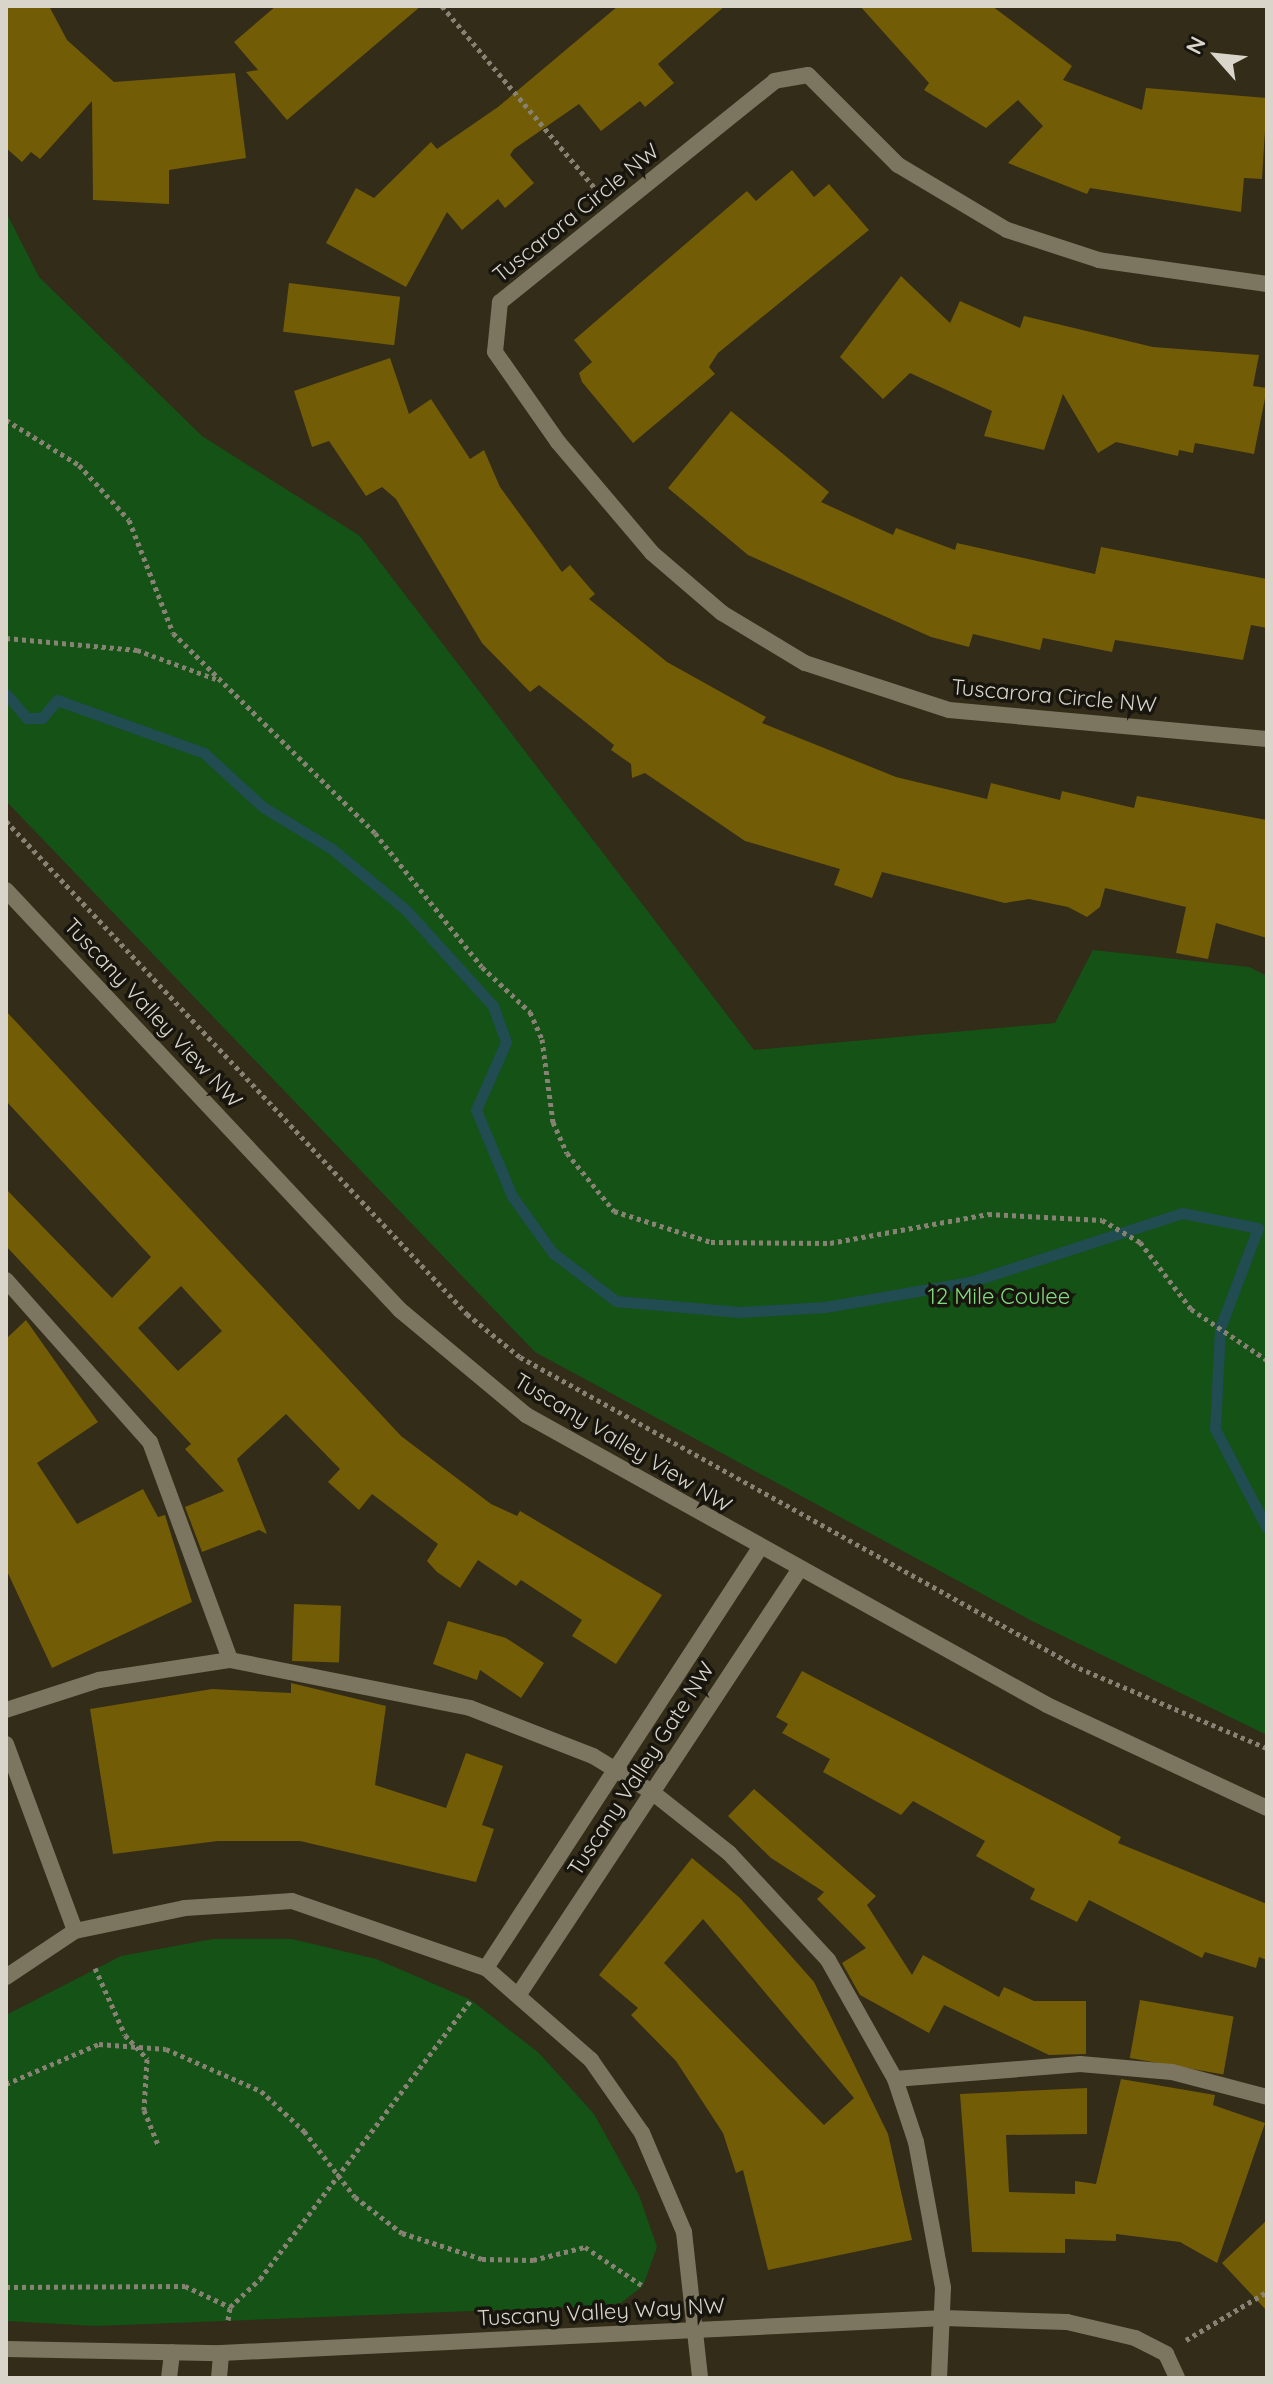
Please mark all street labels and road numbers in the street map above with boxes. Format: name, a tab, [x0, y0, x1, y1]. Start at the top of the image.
street label: Tuscarora Circle NW	[488, 138, 664, 288]
street label: Tuscarora Circle NW	[950, 674, 1158, 718]
street label: Tuscany Valley View NW	[58, 913, 248, 1113]
street label: Tuscany Valley View NW	[509, 1367, 737, 1519]
street label: Tuscany Valley Gate NW	[562, 1657, 720, 1881]
street label: Tuscany Valley Way NW	[477, 2292, 725, 2332]

